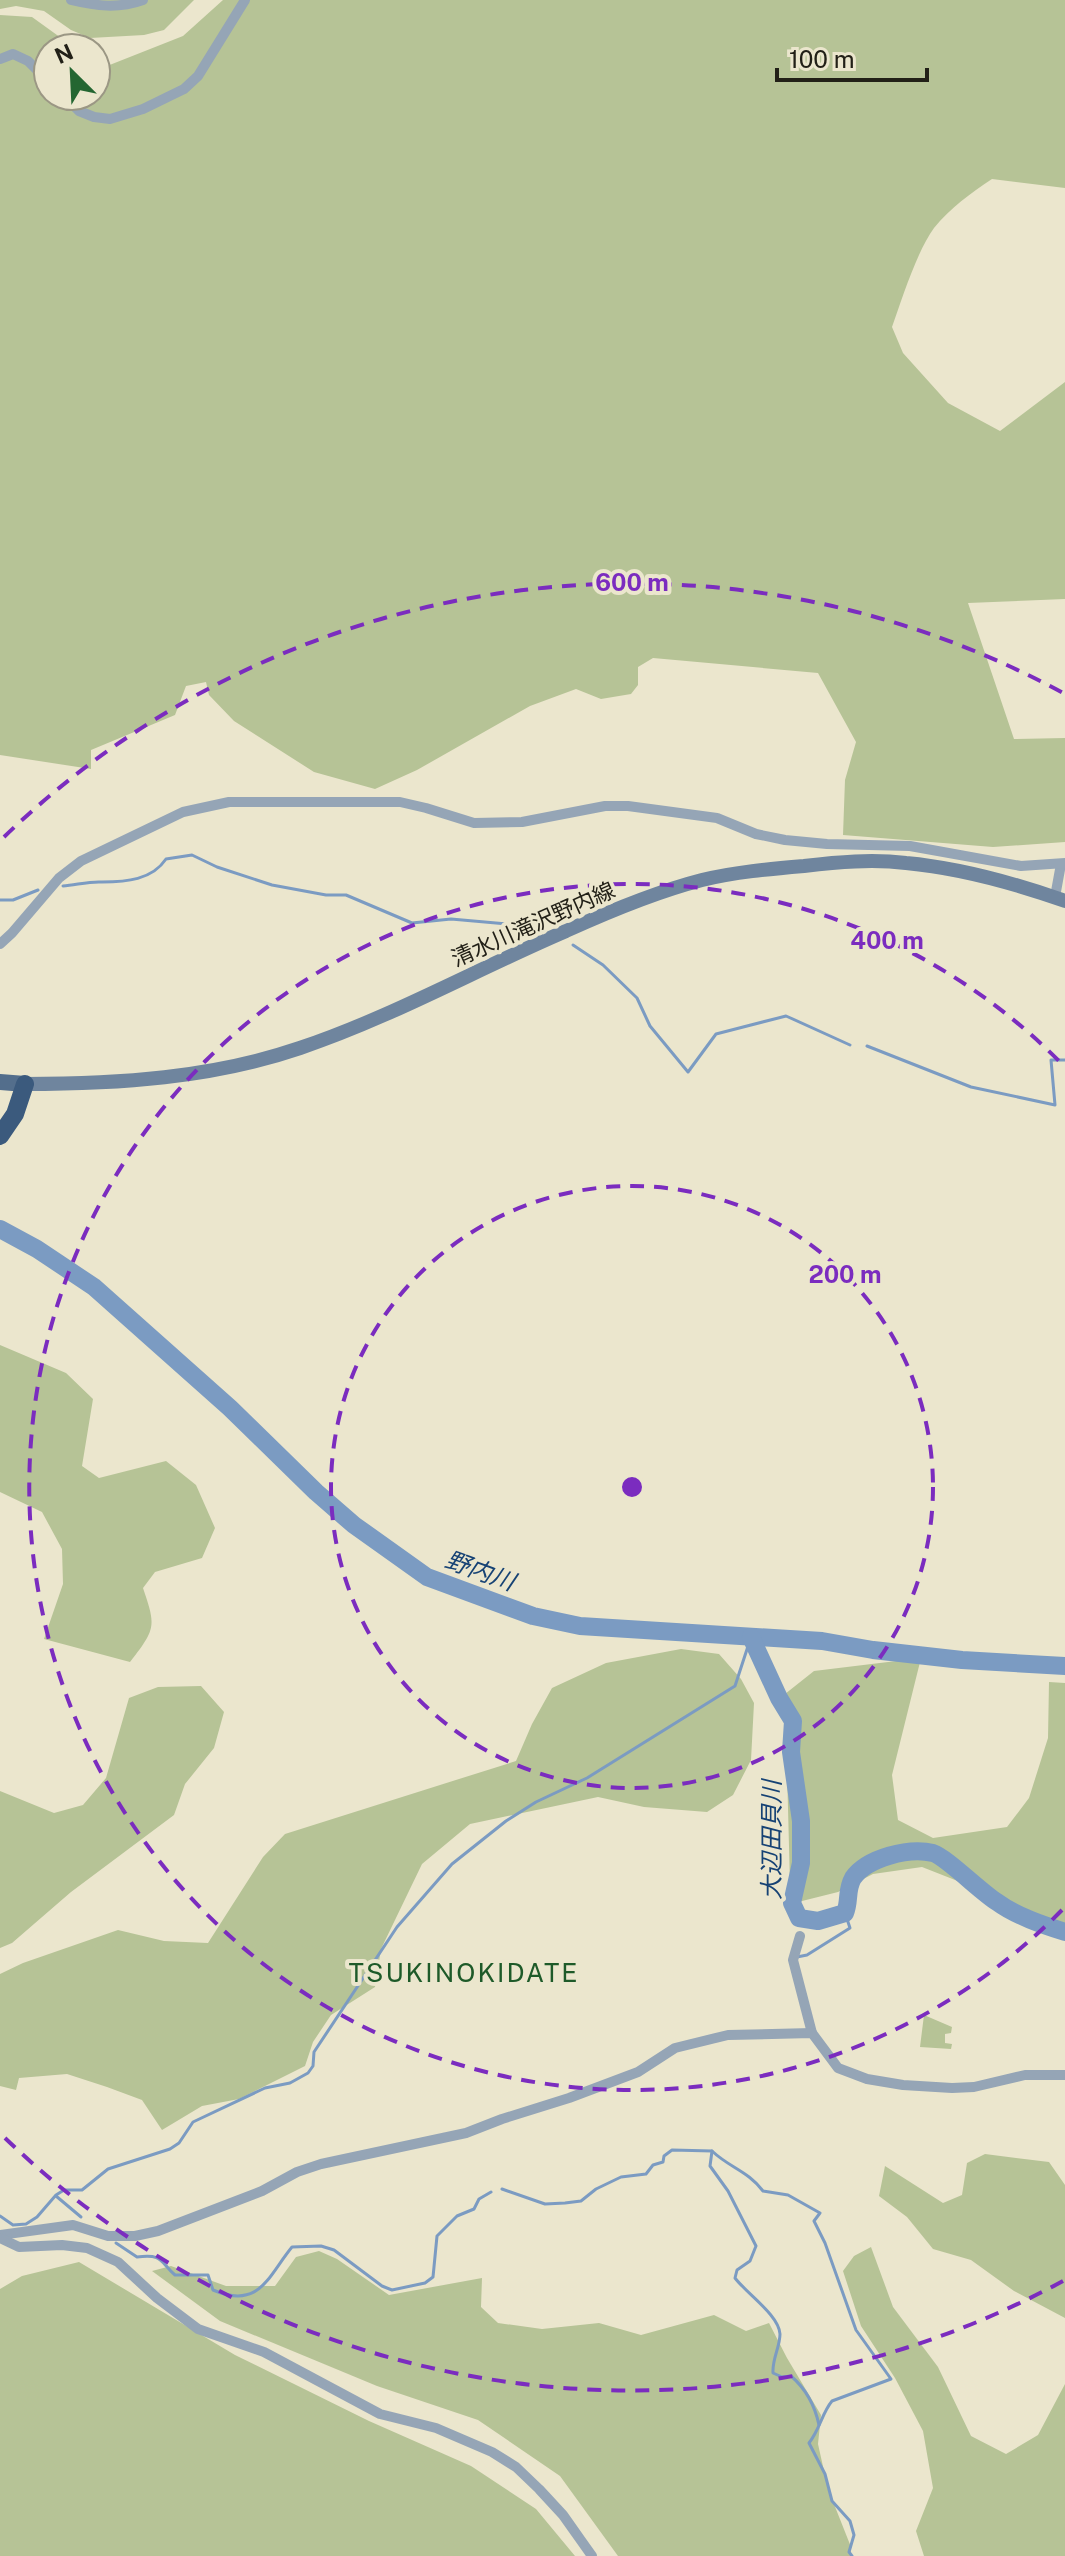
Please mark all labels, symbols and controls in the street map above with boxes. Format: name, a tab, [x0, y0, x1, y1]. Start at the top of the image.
north arrow	[32, 32, 112, 112]
scale bar	[777, 32, 927, 82]
text: N	[51, 38, 77, 69]
text: 100 m	[789, 45, 855, 73]
text: 600 m	[595, 568, 669, 596]
street label: 清水川滝沢野内線	[447, 876, 619, 972]
text: 400 m	[850, 926, 924, 954]
text: 200 m	[808, 1260, 882, 1288]
centre of rings	[618, 1473, 646, 1501]
water label: 野内川	[442, 1545, 522, 1597]
water label: 大辺田貝川	[757, 1777, 785, 1900]
district label: TSUKINOKIDATE	[349, 1957, 580, 1988]

